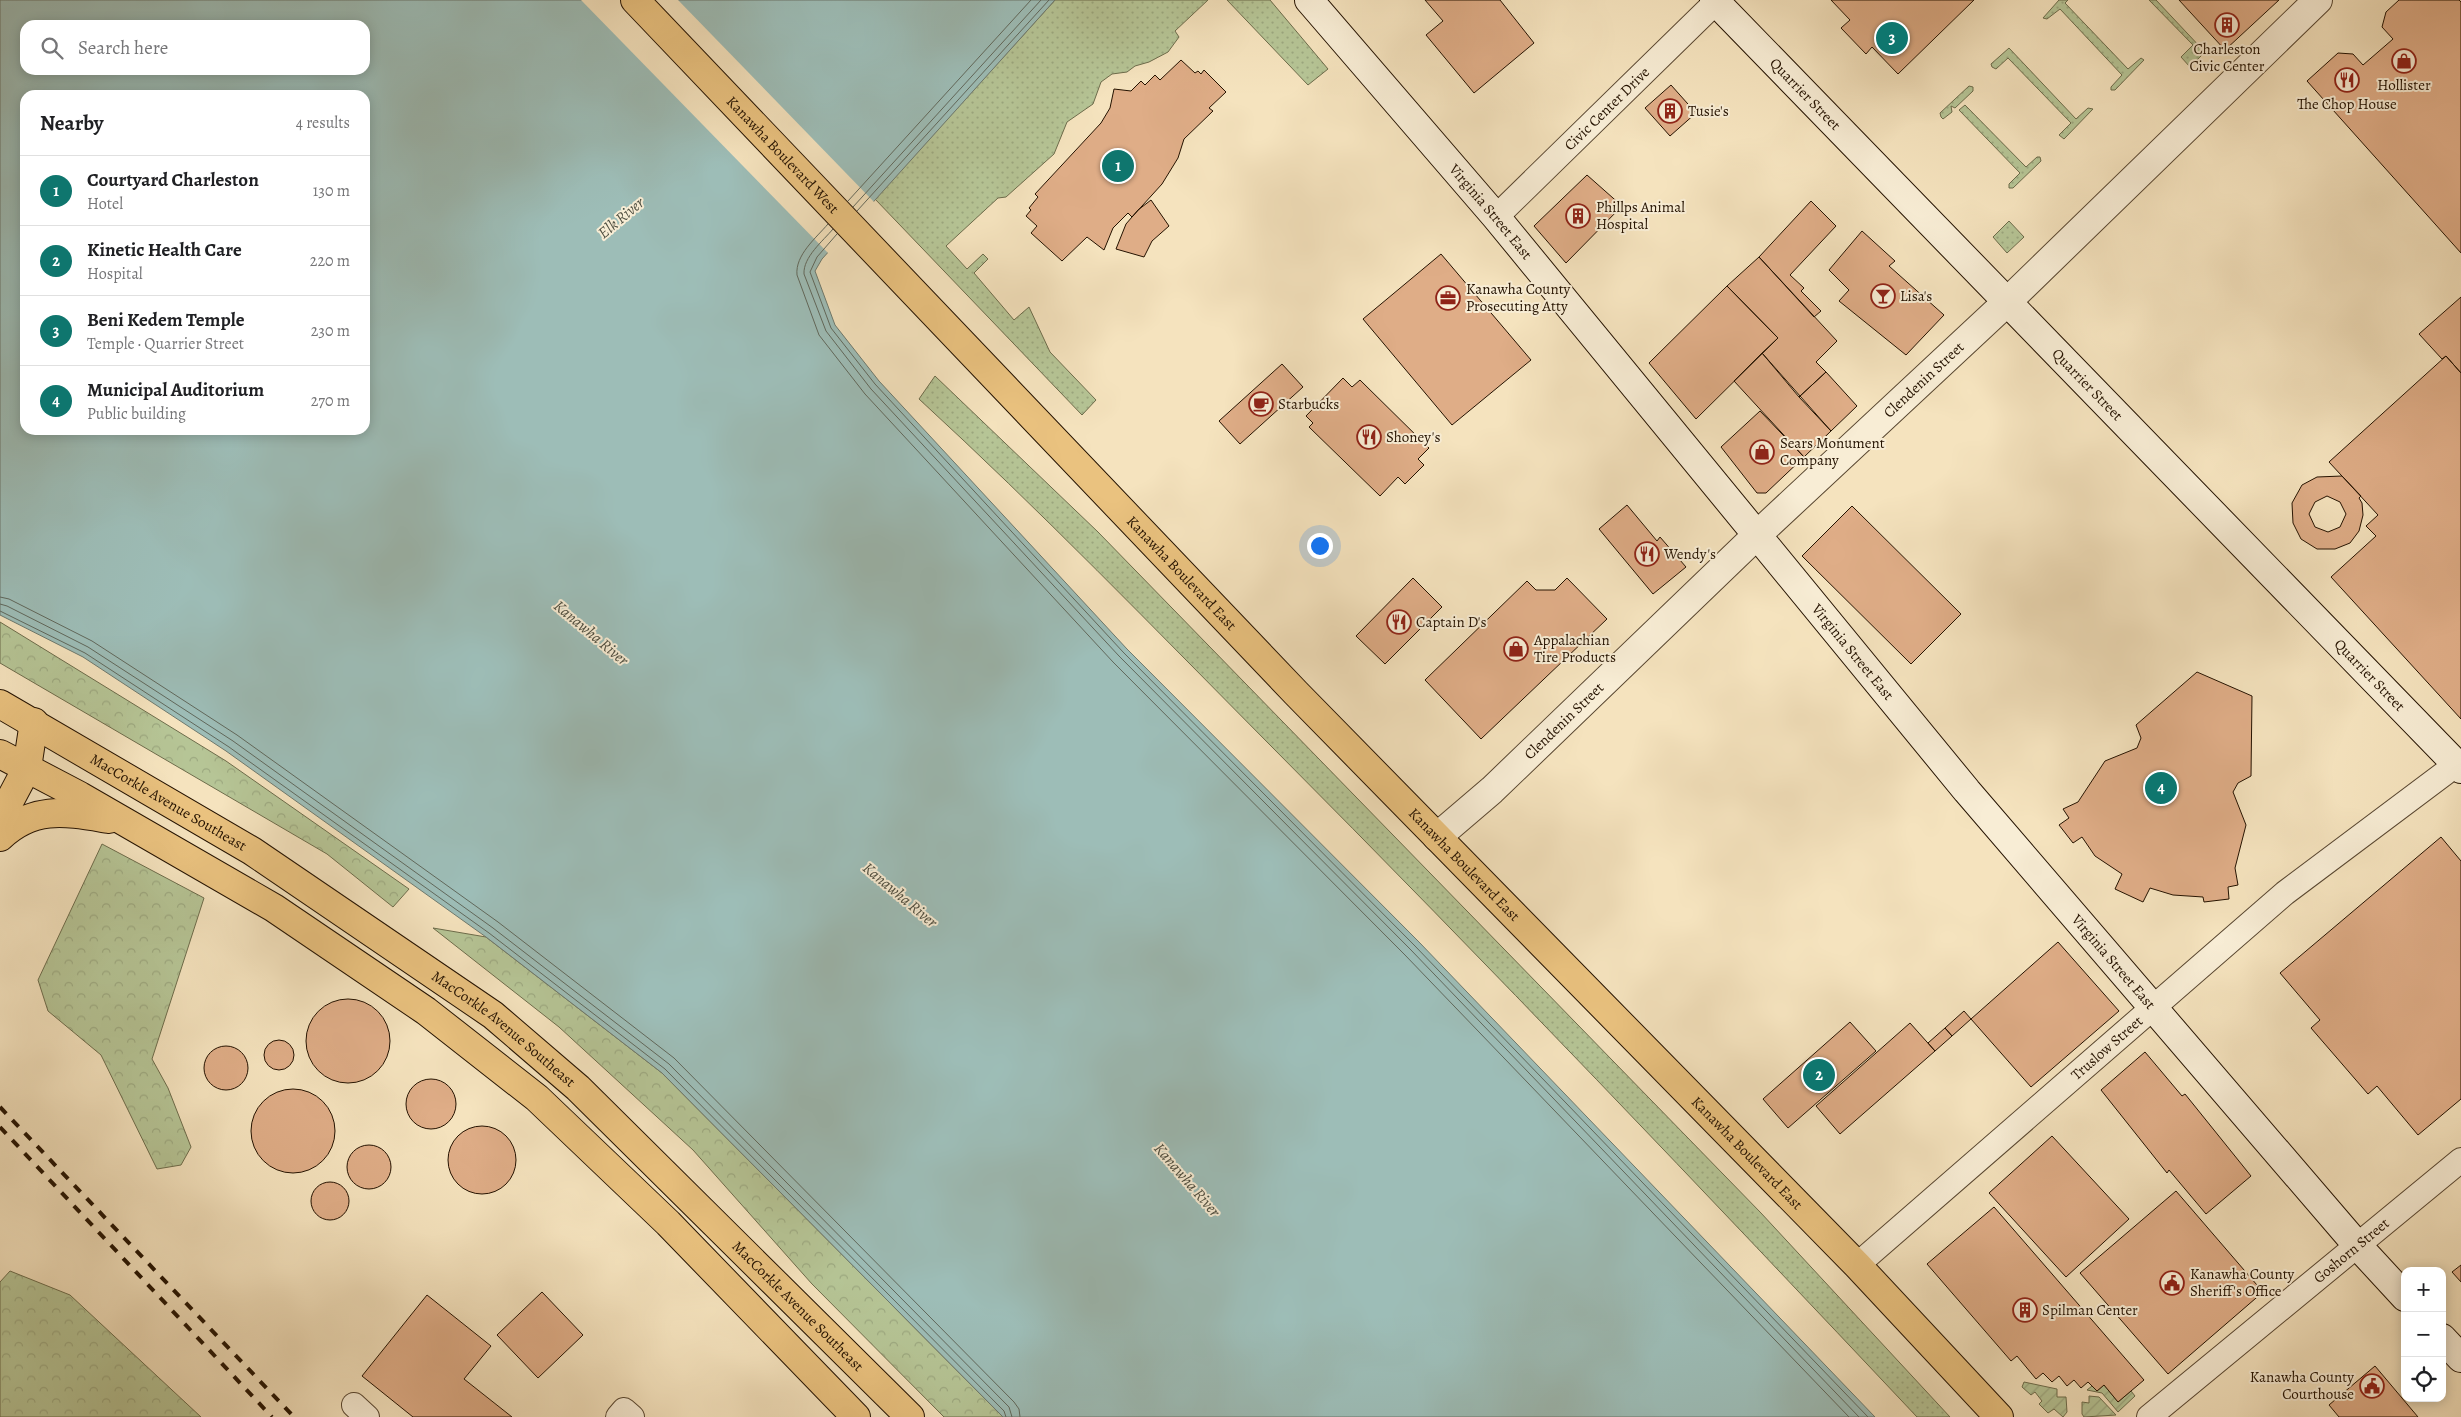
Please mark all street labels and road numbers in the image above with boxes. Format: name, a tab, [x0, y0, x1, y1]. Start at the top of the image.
street label: Quarrier Street	[1765, 53, 1845, 135]
street label: Civic Center Drive	[1560, 62, 1654, 155]
street label: Kanawha Boulevard West	[722, 92, 844, 218]
street label: Virginia Street East	[1444, 159, 1537, 264]
street label: Clendenin Street	[1879, 337, 1968, 422]
street label: Quarrier Street	[2048, 344, 2127, 425]
street label: Kanawha Boulevard East	[1122, 511, 1241, 635]
street label: Virginia Street East	[1807, 599, 1898, 704]
street label: Quarrier Street	[2330, 634, 2410, 716]
street label: Clendenin Street	[1520, 678, 1608, 764]
street label: MacCorkle Avenue Southeast	[87, 749, 250, 856]
street label: Kanawha Boulevard East	[1404, 804, 1524, 926]
street label: Virginia Street East	[2067, 909, 2160, 1013]
street label: MacCorkle Avenue Southeast	[428, 966, 580, 1091]
street label: Truslow Street	[2067, 1011, 2147, 1085]
street label: Kanawha Boulevard East	[1687, 1092, 1807, 1214]
street label: Goshorn Street	[2309, 1213, 2393, 1288]
street label: MacCorkle Avenue Southeast	[728, 1236, 868, 1376]

